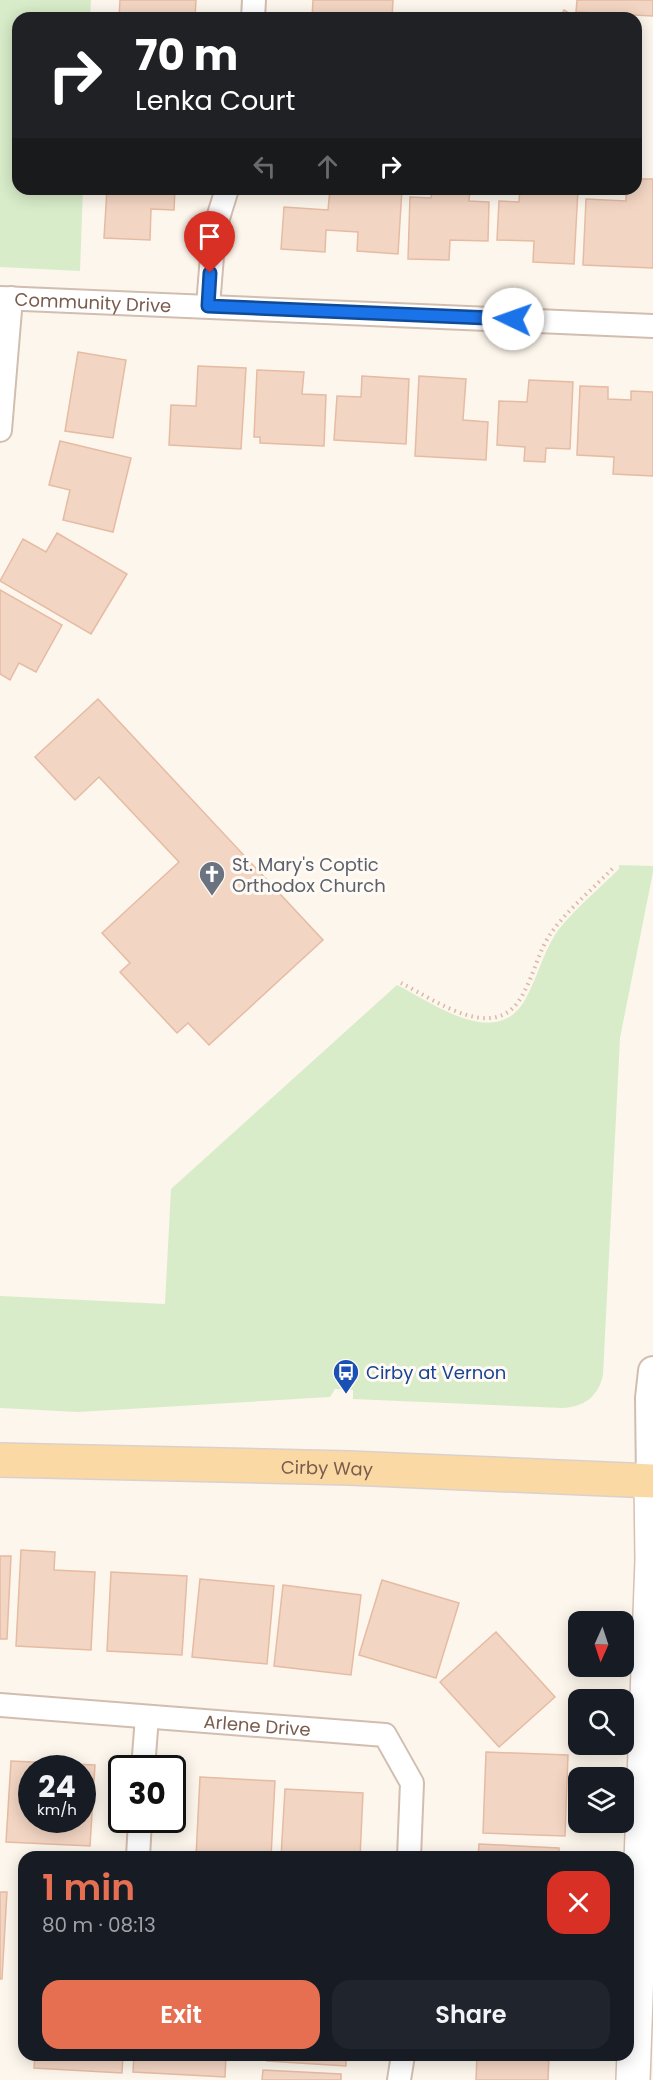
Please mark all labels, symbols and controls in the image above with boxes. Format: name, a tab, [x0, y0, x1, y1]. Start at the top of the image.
text: 70 m	[135, 26, 238, 85]
icon: right	[36, 36, 114, 114]
text: Lenka Court	[135, 82, 295, 119]
icon: left	[248, 150, 281, 183]
icon: ahead	[311, 150, 344, 183]
icon: right	[374, 150, 407, 183]
pin	[184, 211, 235, 273]
icon: arrive	[193, 220, 226, 253]
street label: Community Drive	[14, 286, 172, 318]
position arrow	[481, 287, 545, 351]
place label: St. Mary's Coptic Orthodox Church	[232, 852, 386, 898]
church icon: St. Mary's Coptic Orthodox Church	[197, 859, 227, 897]
bus stop icon: Cirby at Vernon	[331, 1357, 361, 1395]
place label: Cirby at Vernon	[366, 1360, 506, 1385]
street label: Cirby Way	[281, 1454, 373, 1482]
north arrow	[568, 1611, 634, 1677]
map controls	[568, 1611, 634, 1833]
button: search	[568, 1689, 634, 1755]
street label: Arlene Drive	[203, 1708, 312, 1742]
speed limit sign: 30	[108, 1755, 186, 1833]
text: 24	[38, 1765, 76, 1808]
button: layers	[568, 1767, 634, 1833]
text: km/h	[37, 1799, 77, 1820]
text: 1 min	[42, 1862, 135, 1913]
button: close	[547, 1871, 610, 1934]
text: 80 m · 08:13	[42, 1911, 156, 1939]
button: Exit	[42, 1980, 320, 2049]
button: Share	[332, 1980, 610, 2049]

